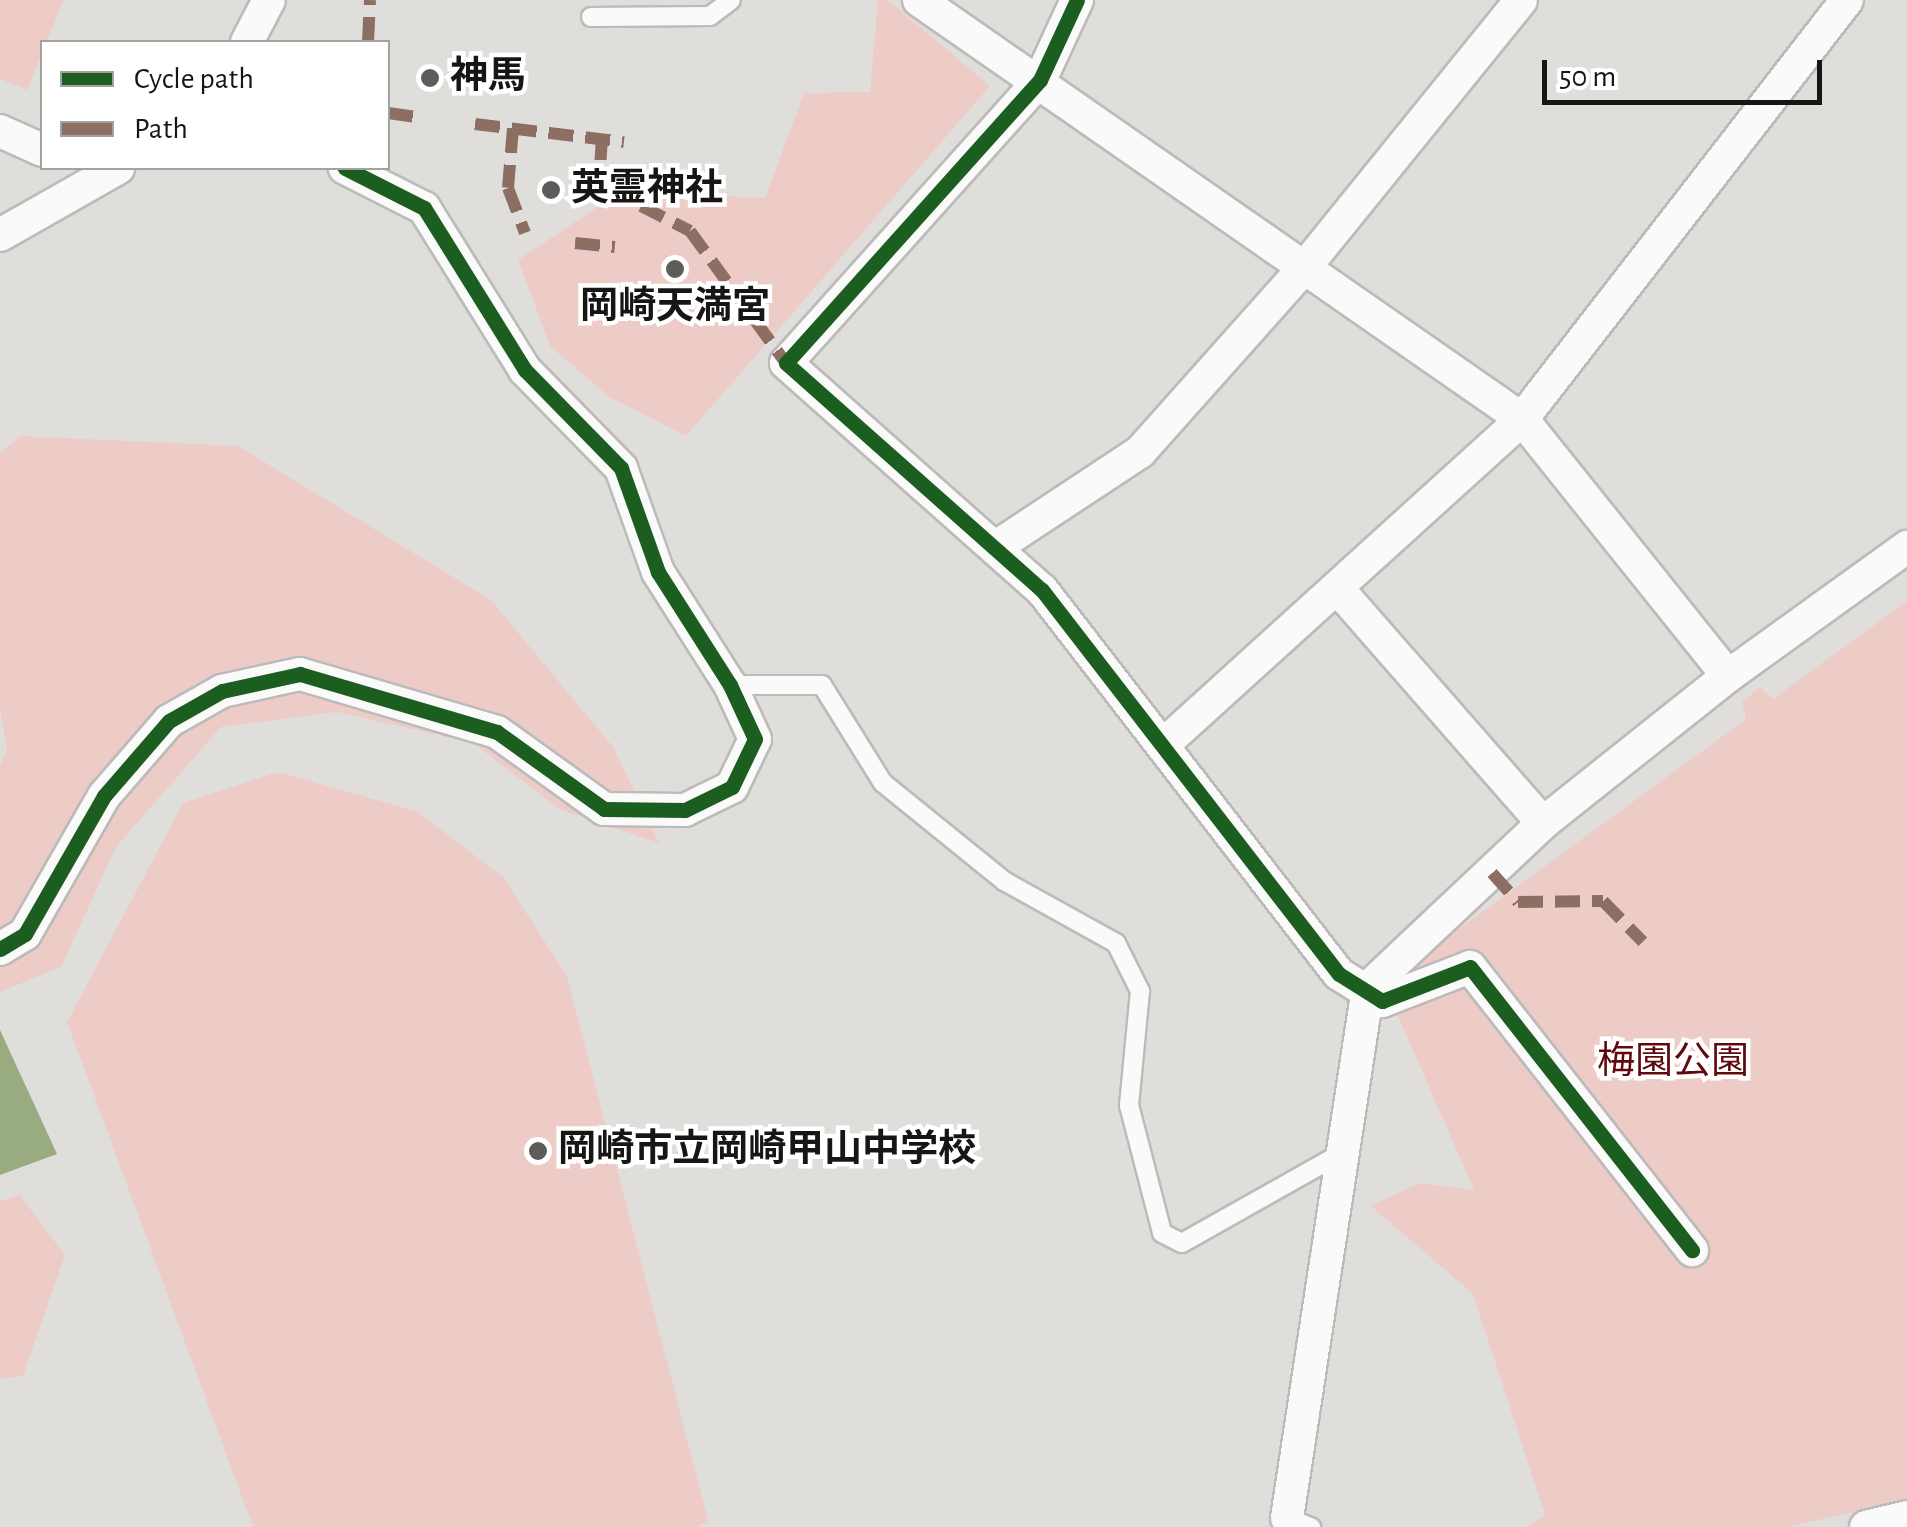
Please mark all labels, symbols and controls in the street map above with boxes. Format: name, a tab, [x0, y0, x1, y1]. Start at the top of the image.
legend	[40, 40, 390, 170]
scale bar	[1547, 40, 1827, 102]
place label: 神馬	[450, 55, 526, 101]
text: 50 m	[1559, 62, 1616, 92]
text: Cycle path	[134, 64, 254, 94]
marker: 神馬	[419, 67, 441, 89]
text: Path	[134, 114, 188, 144]
place label: 英霊神社	[571, 167, 723, 213]
marker: 英霊神社	[540, 179, 562, 201]
marker: 岡崎天満宮	[664, 258, 686, 280]
place label: 岡崎天満宮	[580, 285, 770, 331]
park label: 梅園公園	[1597, 1040, 1749, 1086]
place label: 岡崎市立岡崎甲山中学校	[558, 1128, 976, 1174]
marker: 岡崎市立岡崎甲山中学校	[527, 1140, 549, 1162]

